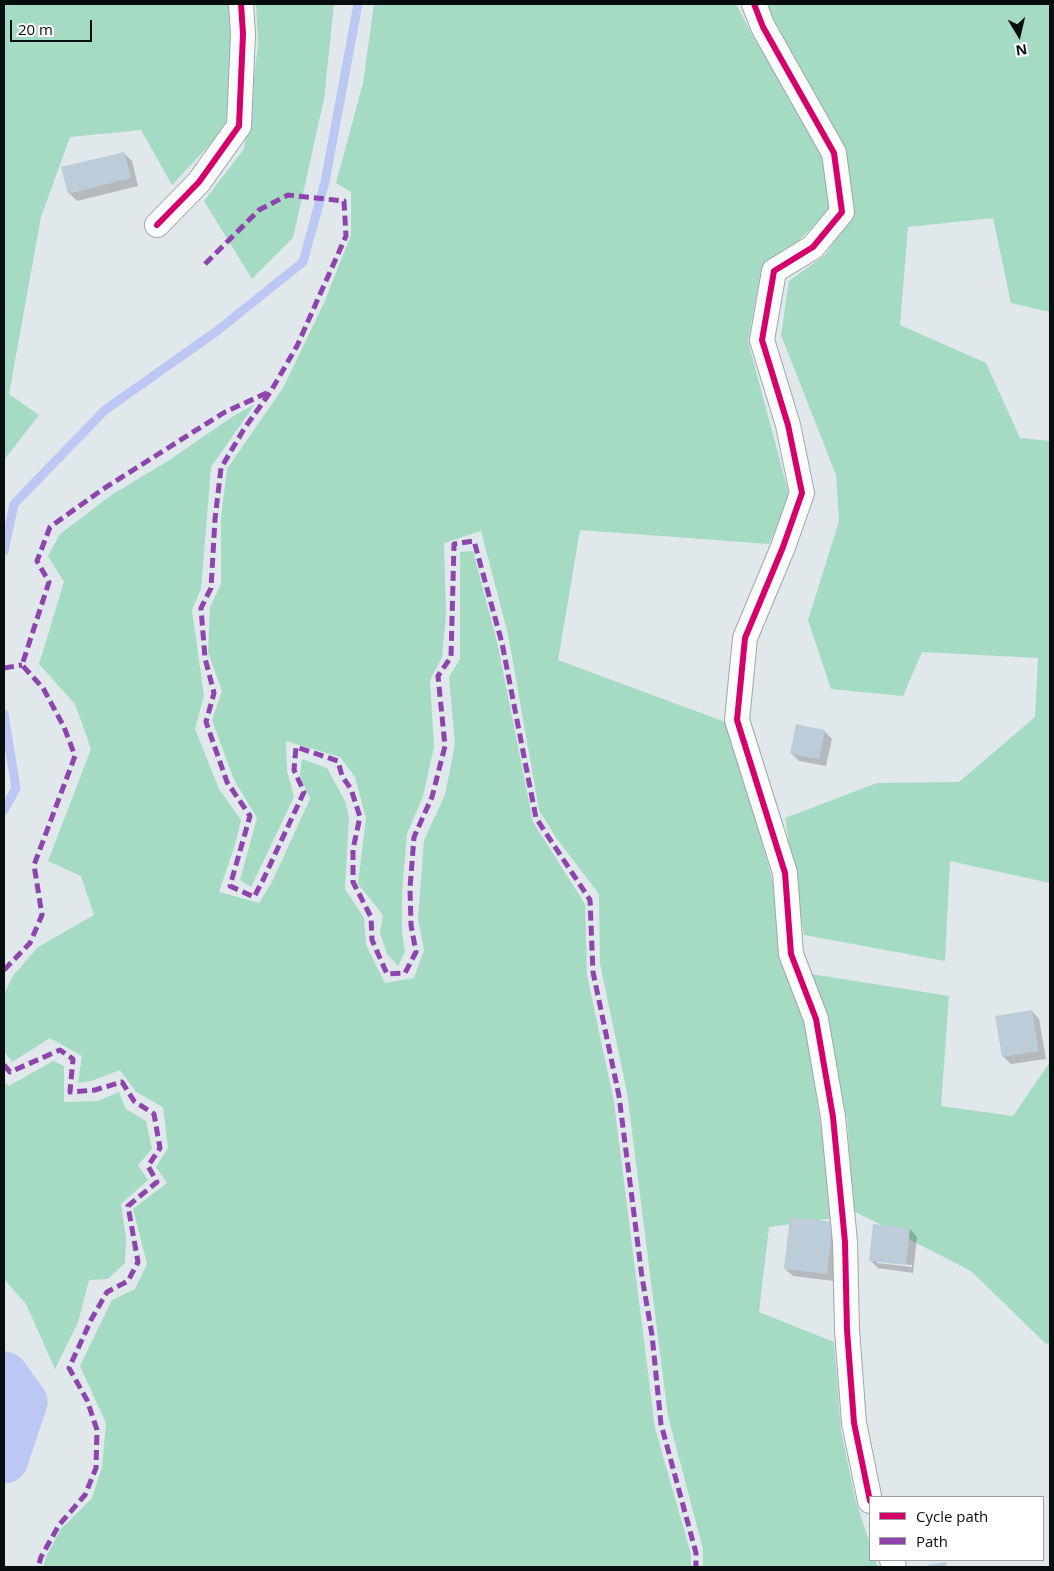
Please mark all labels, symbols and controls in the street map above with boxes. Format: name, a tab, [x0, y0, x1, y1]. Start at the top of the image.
scale bar	[12, 10, 95, 42]
north arrow	[994, 10, 1044, 60]
text: 20 m	[18, 19, 53, 39]
text: N	[1014, 40, 1029, 61]
legend	[869, 1496, 1044, 1561]
text: Cycle path	[916, 1506, 988, 1526]
text: Path	[916, 1531, 948, 1551]

